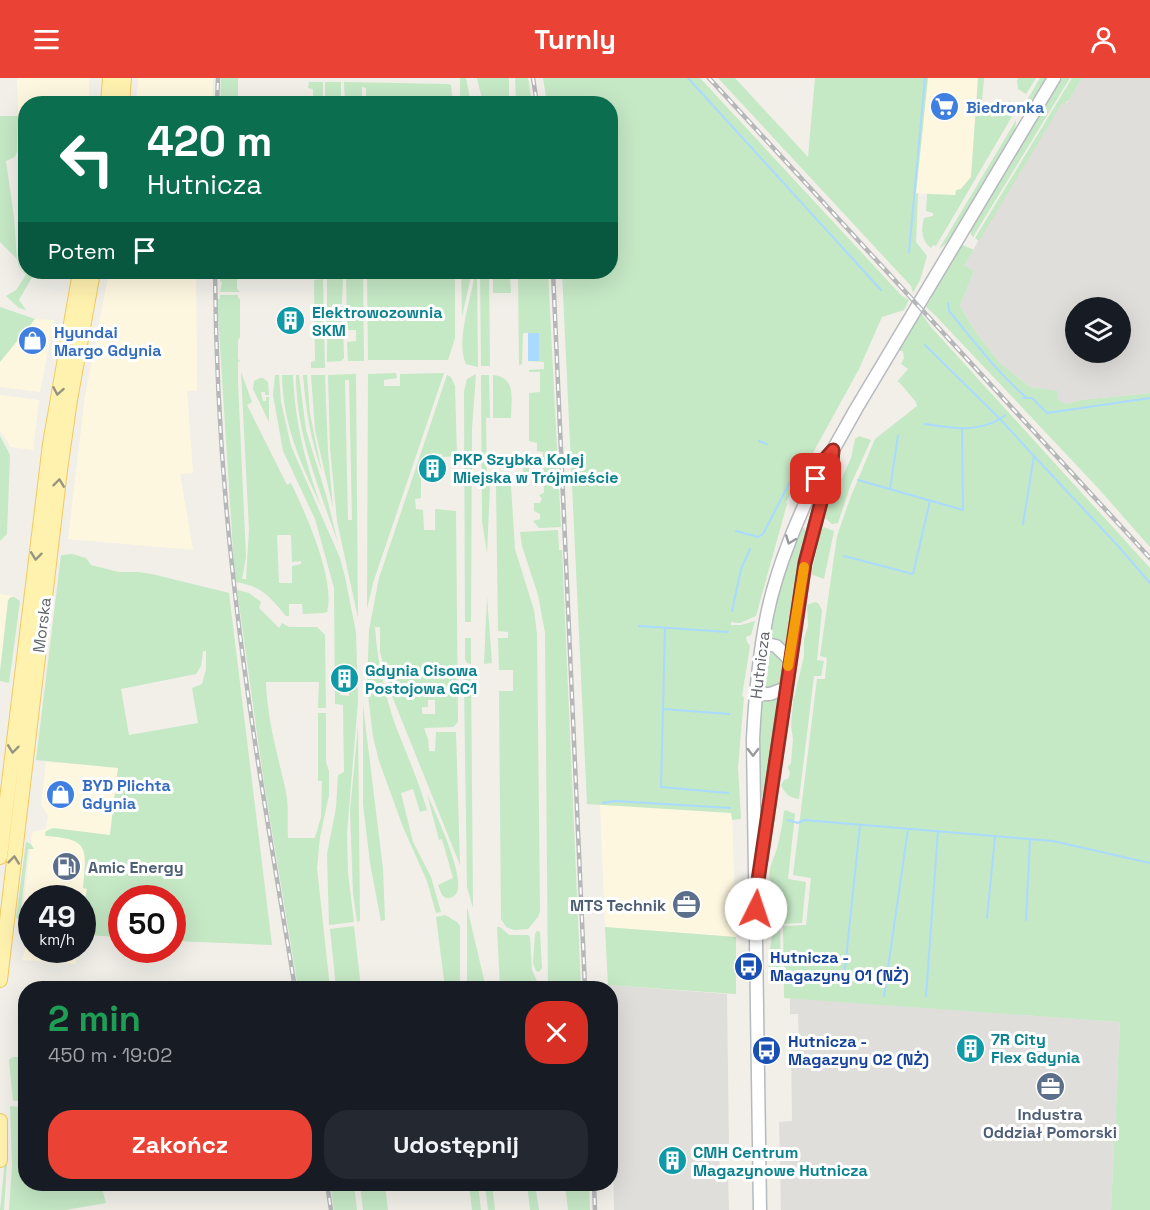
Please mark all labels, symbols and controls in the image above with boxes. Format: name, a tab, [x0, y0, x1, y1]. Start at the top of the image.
text: Turnly	[534, 22, 616, 57]
icon: menu	[30, 23, 63, 56]
icon: person	[1087, 23, 1120, 56]
supermarket icon: Biedronka	[929, 91, 961, 123]
place label: Biedronka	[966, 97, 1044, 118]
text: 420 m	[147, 115, 272, 168]
icon: left	[48, 120, 126, 198]
text: Hutnicza	[147, 167, 262, 202]
icon: arrive	[128, 234, 161, 267]
text: Potem	[48, 237, 116, 265]
map controls	[1065, 297, 1131, 363]
button: layers	[1065, 297, 1131, 363]
place label: Elektrowozownia SKM	[312, 302, 442, 341]
building icon: Elektrowozownia SKM	[275, 305, 307, 337]
place label: Hyundai Margo Gdynia	[54, 322, 162, 361]
shop icon: Hyundai Margo Gdynia	[17, 325, 49, 357]
one-way arrow	[52, 386, 65, 396]
place label: PKP Szybka Kolej Miejska w Trójmieście	[453, 449, 618, 488]
building icon: PKP Szybka Kolej Miejska w Trójmieście	[416, 452, 448, 484]
pin	[790, 453, 841, 504]
icon: arrive	[799, 462, 832, 495]
one-way arrow	[52, 478, 65, 487]
one-way arrow	[785, 534, 797, 545]
one-way arrow	[30, 551, 43, 560]
street label: Morska	[28, 596, 56, 654]
street label: Hutnicza	[745, 630, 775, 700]
place label: Gdynia Cisowa Postojowa GC1	[365, 660, 478, 699]
building icon: Gdynia Cisowa Postojowa GC1	[328, 663, 360, 695]
one-way arrow	[8, 745, 20, 754]
one-way arrow	[747, 748, 759, 757]
place label: BYD Plichta Gdynia	[82, 775, 171, 814]
shop icon: BYD Plichta Gdynia	[45, 778, 77, 810]
fuel station icon: Amic Energy	[51, 851, 83, 883]
one-way arrow	[7, 855, 19, 864]
place label: Amic Energy	[88, 857, 184, 878]
position arrow	[724, 877, 788, 941]
speed limit sign: 50	[108, 885, 186, 963]
office icon: MTS Technik	[671, 889, 703, 921]
place label: MTS Technik	[570, 895, 666, 916]
text: 49	[38, 897, 76, 936]
text: km/h	[39, 930, 75, 949]
place label: Hutnicza - Magazyny 01 (NŻ)	[770, 947, 909, 986]
bus stop icon: Hutnicza - Magazyny 01 (NŻ)	[733, 950, 765, 982]
text: 2 min	[48, 996, 141, 1042]
button: close	[525, 1001, 588, 1064]
place label: 7R City Flex Gdynia	[991, 1029, 1080, 1068]
place label: Hutnicza - Magazyny 02 (NŻ)	[788, 1031, 929, 1070]
building icon: 7R City Flex Gdynia	[954, 1032, 986, 1064]
bus stop icon: Hutnicza - Magazyny 02 (NŻ)	[751, 1034, 783, 1066]
text: 450 m · 19:02	[48, 1042, 172, 1068]
office icon: Industra Oddział Pomorski	[1034, 1070, 1066, 1102]
place label: Industra Oddział Pomorski	[983, 1104, 1117, 1143]
button: Zakończ	[48, 1110, 312, 1179]
button: Udostępnij	[324, 1110, 588, 1179]
place label: CMH Centrum Magazynowe Hutnicza	[693, 1142, 868, 1181]
building icon: CMH Centrum Magazynowe Hutnicza	[656, 1145, 688, 1177]

